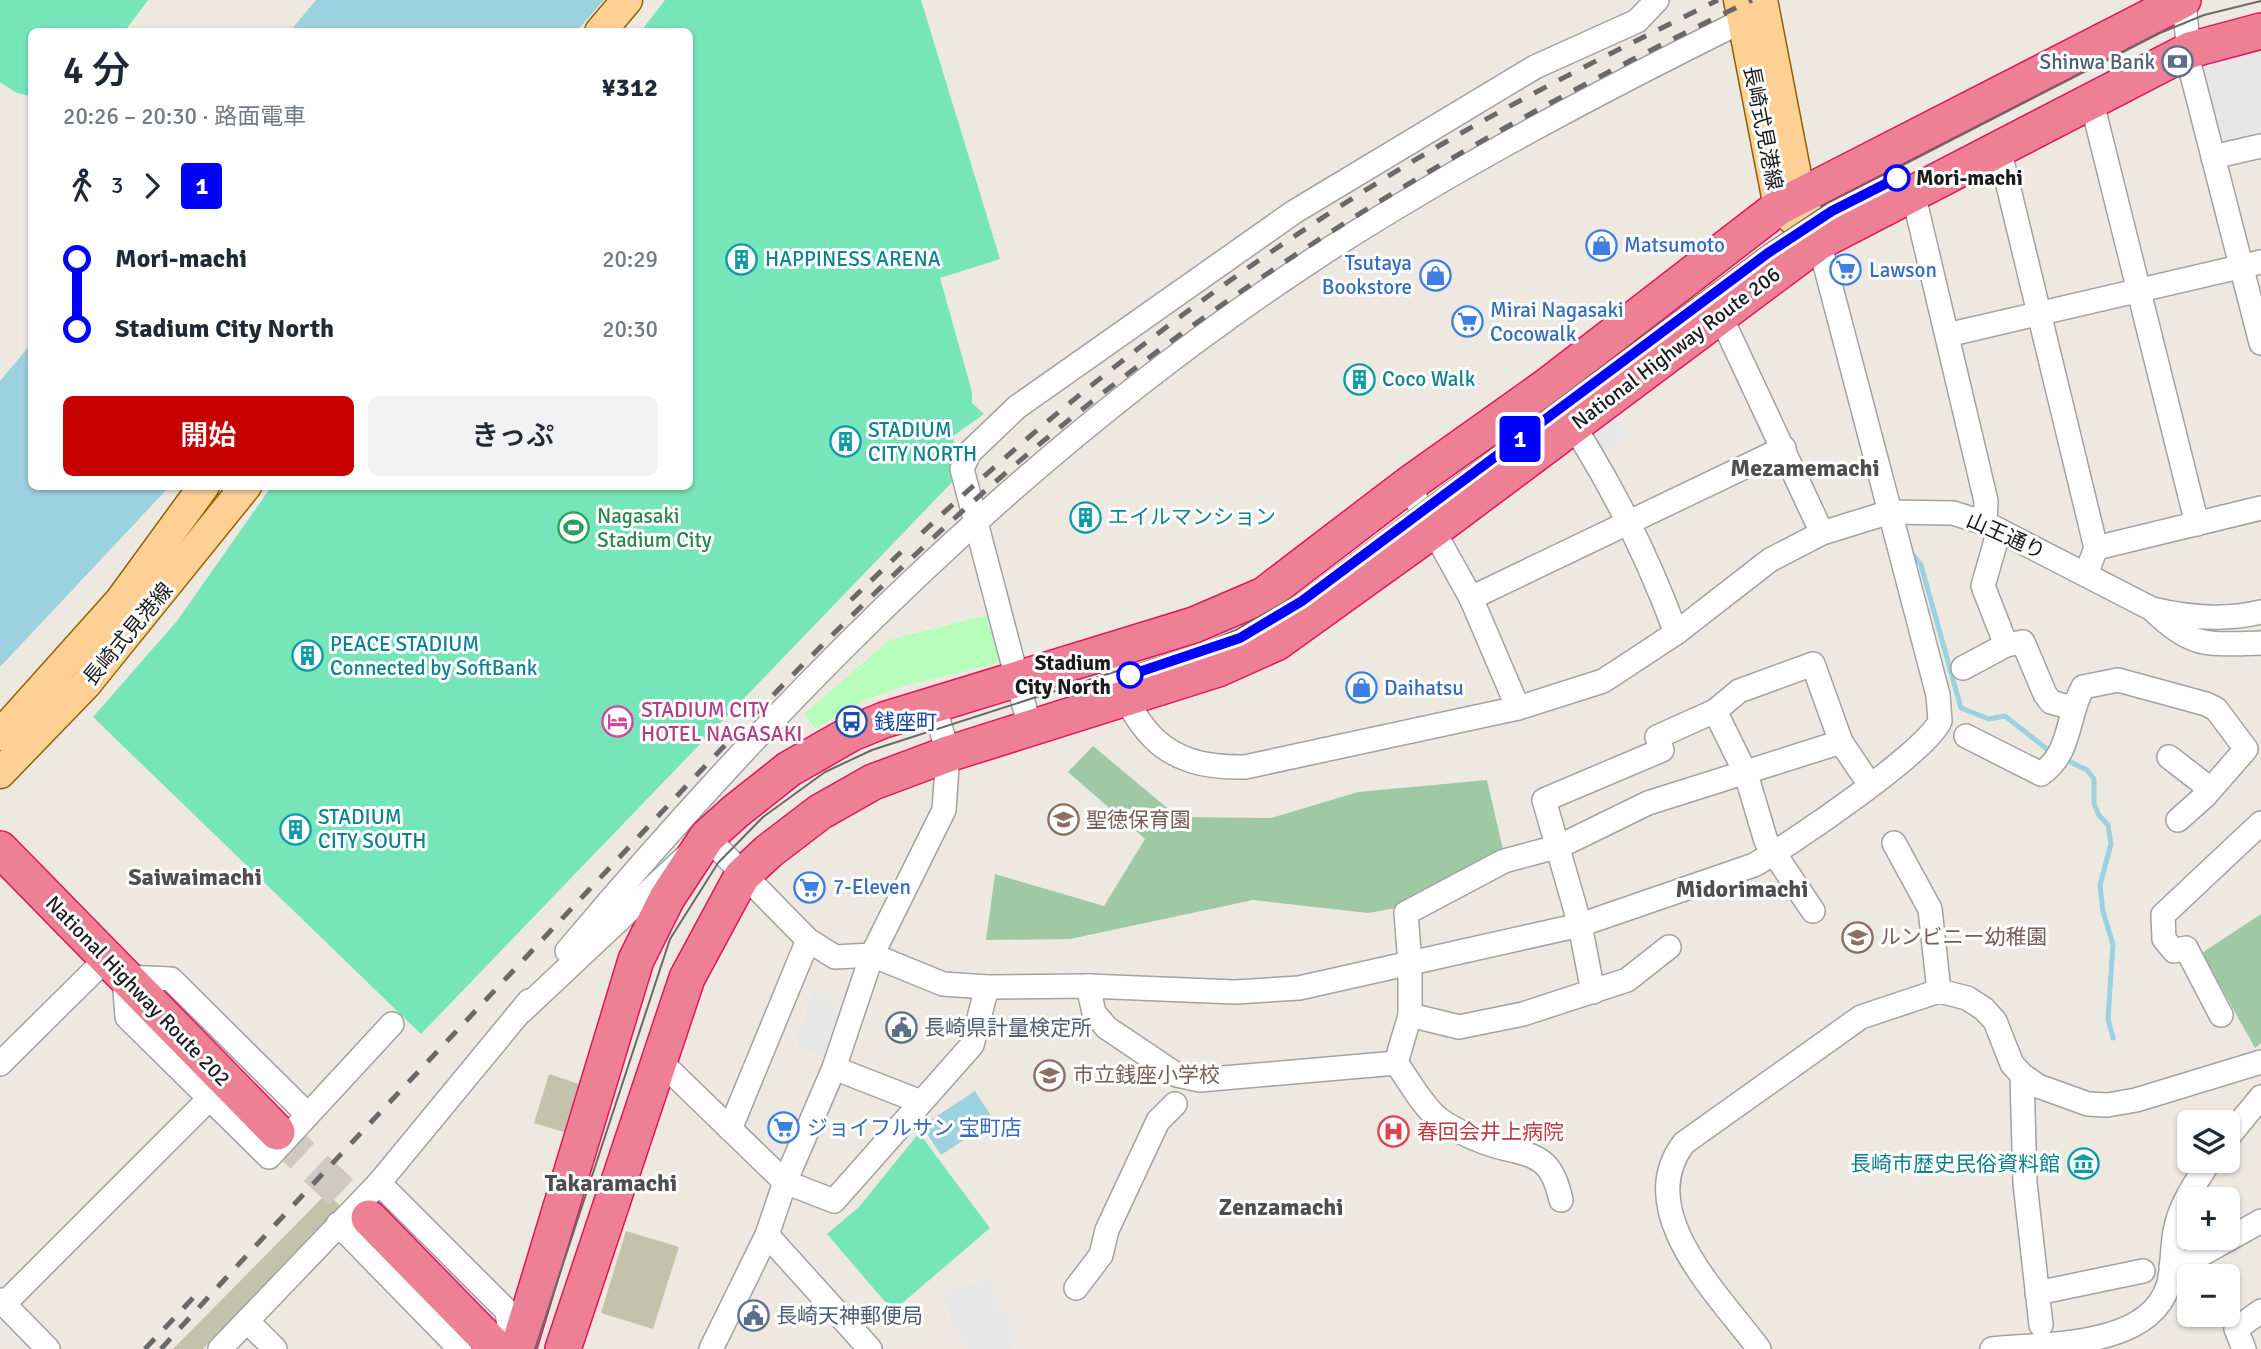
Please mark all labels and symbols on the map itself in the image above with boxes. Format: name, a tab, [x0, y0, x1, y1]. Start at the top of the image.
bank icon: Shinwa Bank	[2161, 45, 2195, 79]
place label: Shinwa Bank	[2040, 49, 2155, 75]
street label: 長崎式見港線	[1738, 64, 1788, 192]
marker: Mori-machi	[1884, 165, 1910, 191]
place label: Mori-machi	[1916, 165, 2023, 191]
shop icon: Matsumoto	[1584, 228, 1618, 262]
place label: Matsumoto	[1624, 232, 1725, 258]
building icon: HAPPINESS ARENA	[725, 242, 759, 276]
place label: HAPPINESS ARENA	[765, 246, 941, 272]
place label: Tsutaya Bookstore	[1322, 250, 1412, 300]
supermarket icon: Lawson	[1829, 253, 1863, 287]
place label: Lawson	[1869, 257, 1937, 283]
shop icon: Tsutaya Bookstore	[1418, 258, 1452, 292]
street label: National Highway Route 206	[1567, 261, 1785, 435]
place label: Mirai Nagasaki Cocowalk	[1490, 297, 1624, 347]
supermarket icon: Mirai Nagasaki Cocowalk	[1450, 305, 1484, 339]
building icon: Coco Walk	[1342, 362, 1376, 396]
place label: Coco Walk	[1382, 366, 1476, 392]
line badge: 1	[1497, 416, 1543, 462]
place label: STADIUM CITY NORTH	[868, 417, 977, 467]
building icon: STADIUM CITY NORTH	[828, 425, 862, 459]
district label: Mezamemachi	[1730, 453, 1880, 483]
building icon: エイルマンション	[1068, 500, 1102, 534]
place label: Nagasaki Stadium City	[597, 503, 712, 553]
place label: エイルマンション	[1108, 504, 1276, 530]
street label: 山王通り	[1962, 507, 2050, 565]
sports icon: Nagasaki Stadium City	[557, 511, 591, 545]
street label: 長崎式見港線	[78, 577, 178, 691]
place label: PEACE STADIUM Connected by SoftBank	[330, 631, 538, 681]
building icon: PEACE STADIUM Connected by SoftBank	[290, 639, 324, 673]
place label: Stadium City North	[1015, 650, 1111, 700]
marker: Stadium City North	[1117, 662, 1143, 688]
shop icon: Daihatsu	[1344, 671, 1378, 705]
place label: Daihatsu	[1384, 675, 1464, 701]
place label: STADIUM CITY HOTEL NAGASAKI	[641, 697, 802, 747]
hotel icon: STADIUM CITY HOTEL NAGASAKI	[601, 705, 635, 739]
bus stop icon: 銭座町	[834, 705, 868, 739]
place label: 銭座町	[874, 709, 937, 735]
school or university icon: 聖徳保育園	[1046, 803, 1080, 837]
place label: STADIUM CITY SOUTH	[318, 804, 426, 854]
place label: 聖徳保育園	[1086, 807, 1191, 833]
building icon: STADIUM CITY SOUTH	[278, 812, 312, 846]
district label: Saiwaimachi	[128, 862, 262, 892]
supermarket icon: 7-Eleven	[793, 870, 827, 904]
place label: 7-Eleven	[833, 874, 911, 900]
district label: Midorimachi	[1676, 874, 1808, 904]
street label: National Highway Route 202	[40, 890, 236, 1092]
school or university icon: ルンビニー幼稚園	[1840, 920, 1874, 954]
place label: ルンビニー幼稚園	[1880, 924, 2048, 950]
public building icon: 長崎県計量検定所	[884, 1011, 918, 1045]
place label: 長崎県計量検定所	[924, 1015, 1092, 1041]
school or university icon: 市立銭座小学校	[1033, 1058, 1067, 1092]
place label: 市立銭座小学校	[1073, 1062, 1220, 1088]
supermarket icon: ジョイフルサン 宝町店	[767, 1111, 801, 1145]
place label: ジョイフルサン 宝町店	[807, 1115, 1022, 1141]
hospital icon: 春回会井上病院	[1377, 1115, 1411, 1149]
place label: 春回会井上病院	[1417, 1119, 1564, 1145]
museum icon: 長崎市歴史民俗資料館	[2066, 1147, 2100, 1181]
place label: 長崎市歴史民俗資料館	[1850, 1151, 2060, 1177]
district label: Takaramachi	[545, 1168, 677, 1198]
district label: Zenzamachi	[1219, 1192, 1343, 1222]
public building icon: 長崎天神郵便局	[736, 1299, 770, 1333]
place label: 長崎天神郵便局	[776, 1303, 923, 1329]

